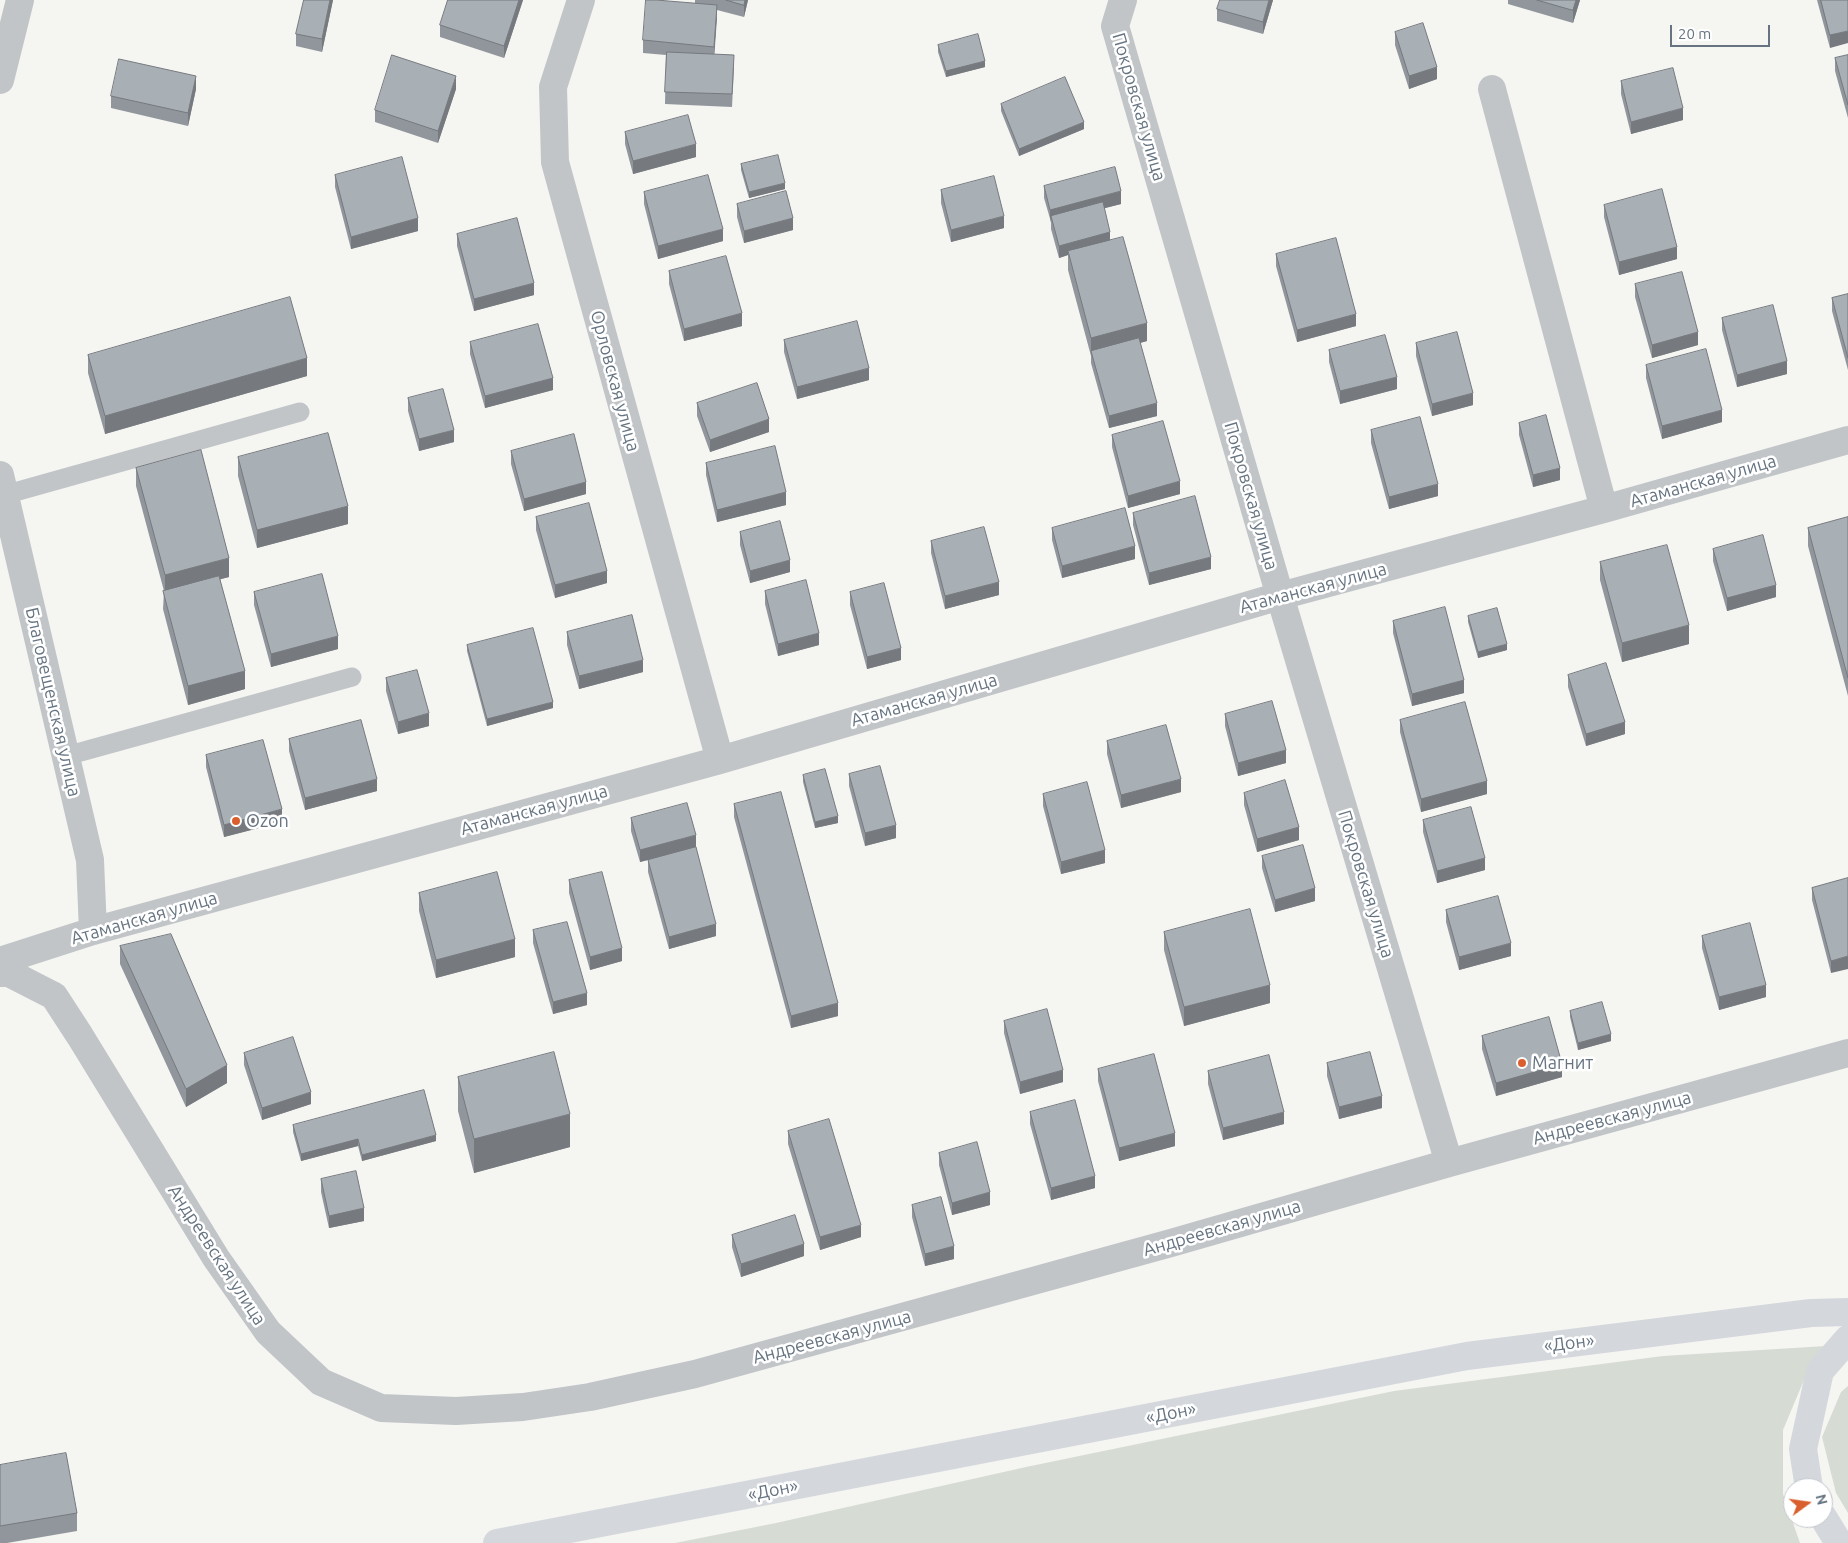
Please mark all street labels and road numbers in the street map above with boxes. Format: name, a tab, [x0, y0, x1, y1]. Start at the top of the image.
street label: Покровская улица	[1108, 30, 1170, 184]
street label: Орловская улица	[586, 308, 644, 454]
street label: Покровская улица	[1220, 419, 1282, 573]
street label: Атаманская улица	[1627, 450, 1779, 512]
street label: Атаманская улица	[1237, 558, 1389, 618]
street label: Благовещенская улица	[21, 605, 85, 799]
street label: Атаманская улица	[848, 669, 1000, 731]
street label: Атаманская улица	[458, 780, 610, 840]
street label: Покровская улица	[1333, 808, 1399, 960]
street label: Атаманская улица	[68, 887, 220, 949]
street label: Андреевская улица	[1530, 1086, 1694, 1150]
street label: Андреевская улица	[164, 1181, 270, 1329]
street label: Андреевская улица	[1141, 1195, 1303, 1261]
street label: Андреевская улица	[750, 1305, 914, 1369]
street label: «Дон»	[1543, 1329, 1595, 1357]
street label: «Дон»	[1144, 1398, 1198, 1428]
street label: «Дон»	[746, 1475, 800, 1505]

